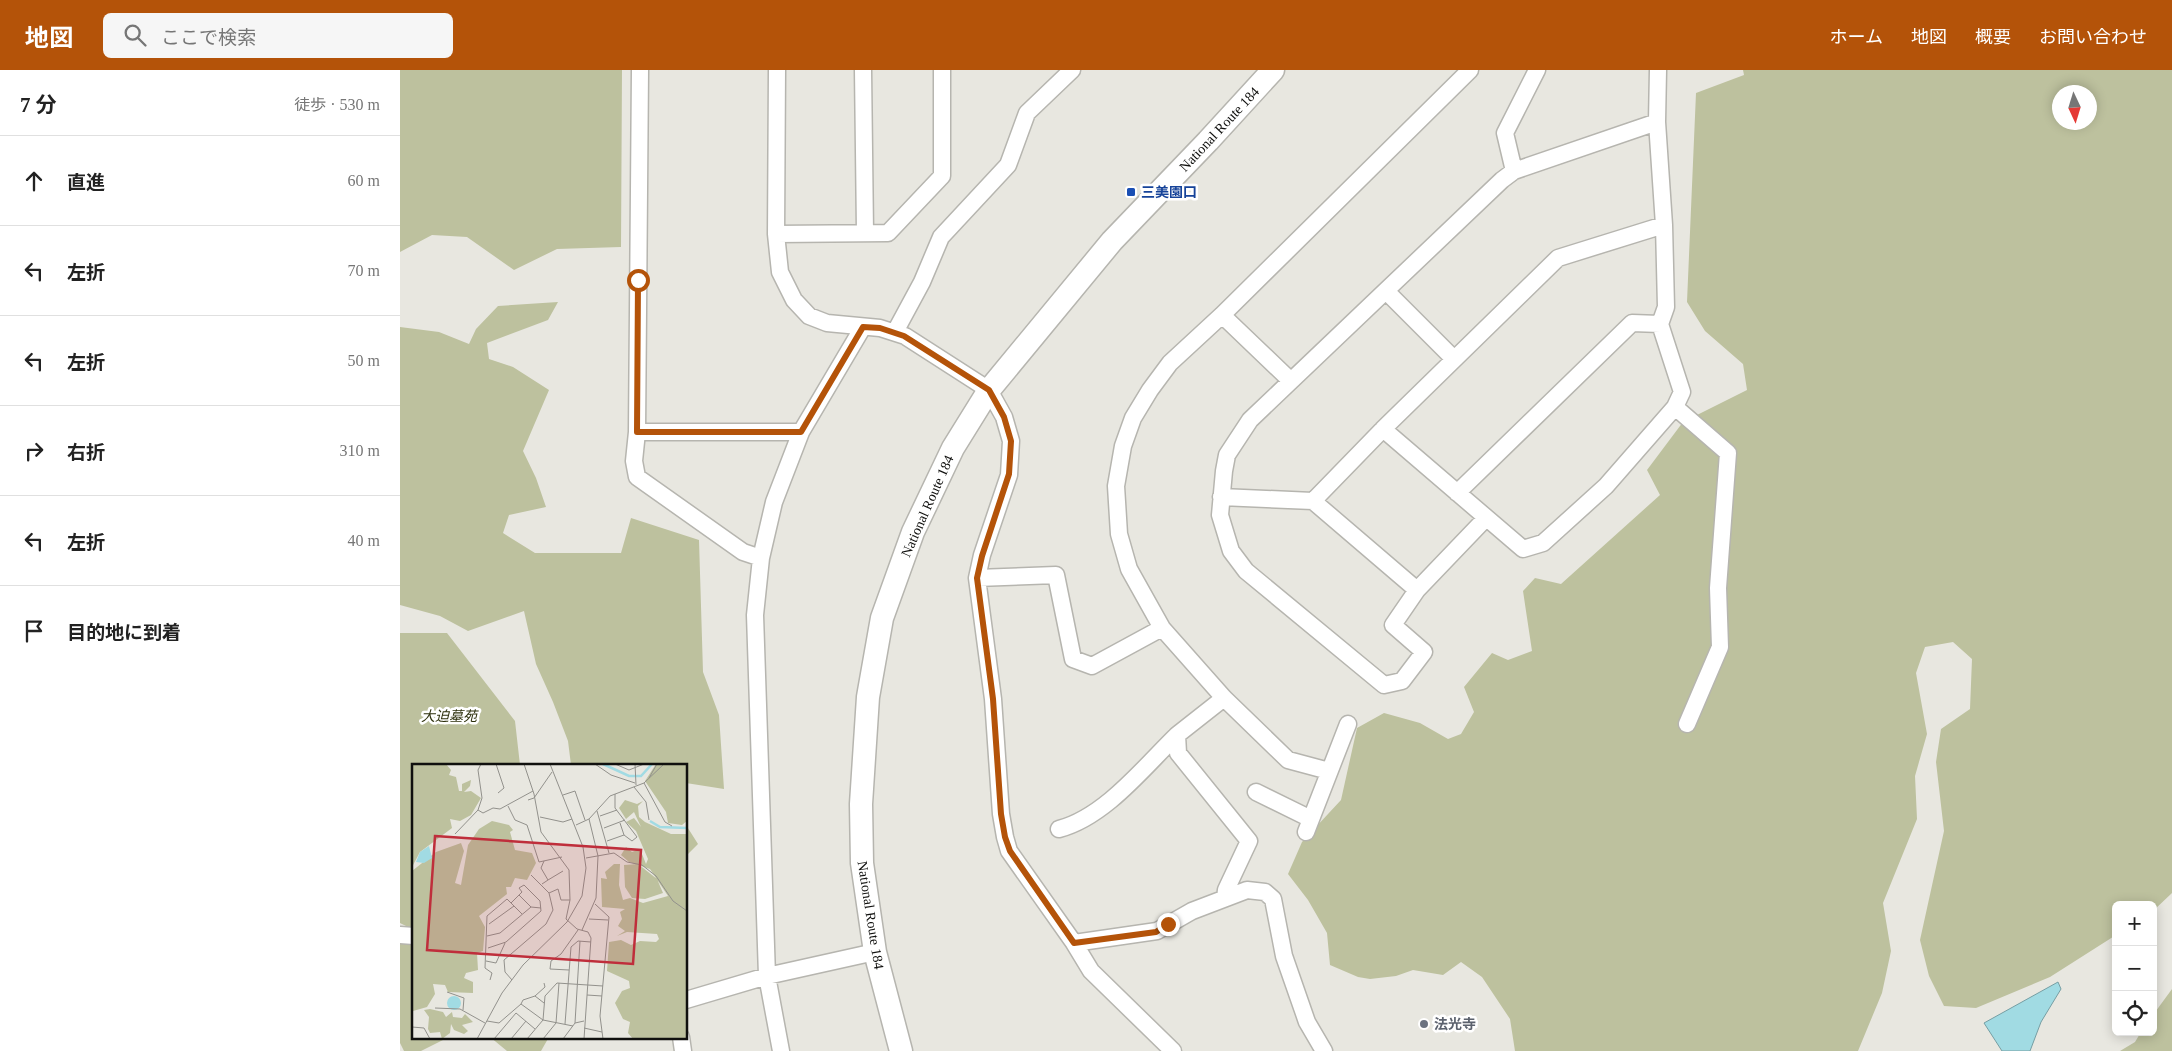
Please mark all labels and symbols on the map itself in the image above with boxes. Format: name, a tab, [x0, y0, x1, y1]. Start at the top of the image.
street label: National Route 184	[1176, 84, 1262, 175]
north arrow	[2052, 85, 2097, 130]
place label: 三美園口	[1141, 185, 1197, 200]
marker: 三美園口	[1125, 186, 1137, 198]
route start	[627, 269, 650, 292]
street label: National Route 184	[898, 453, 957, 559]
park label: 大迫墓苑	[421, 709, 479, 724]
inset map	[412, 764, 688, 1038]
street label: National Route 184	[855, 860, 886, 970]
route end	[1157, 913, 1180, 936]
place label: 法光寺	[1434, 1017, 1476, 1032]
marker: 法光寺	[1418, 1018, 1430, 1030]

